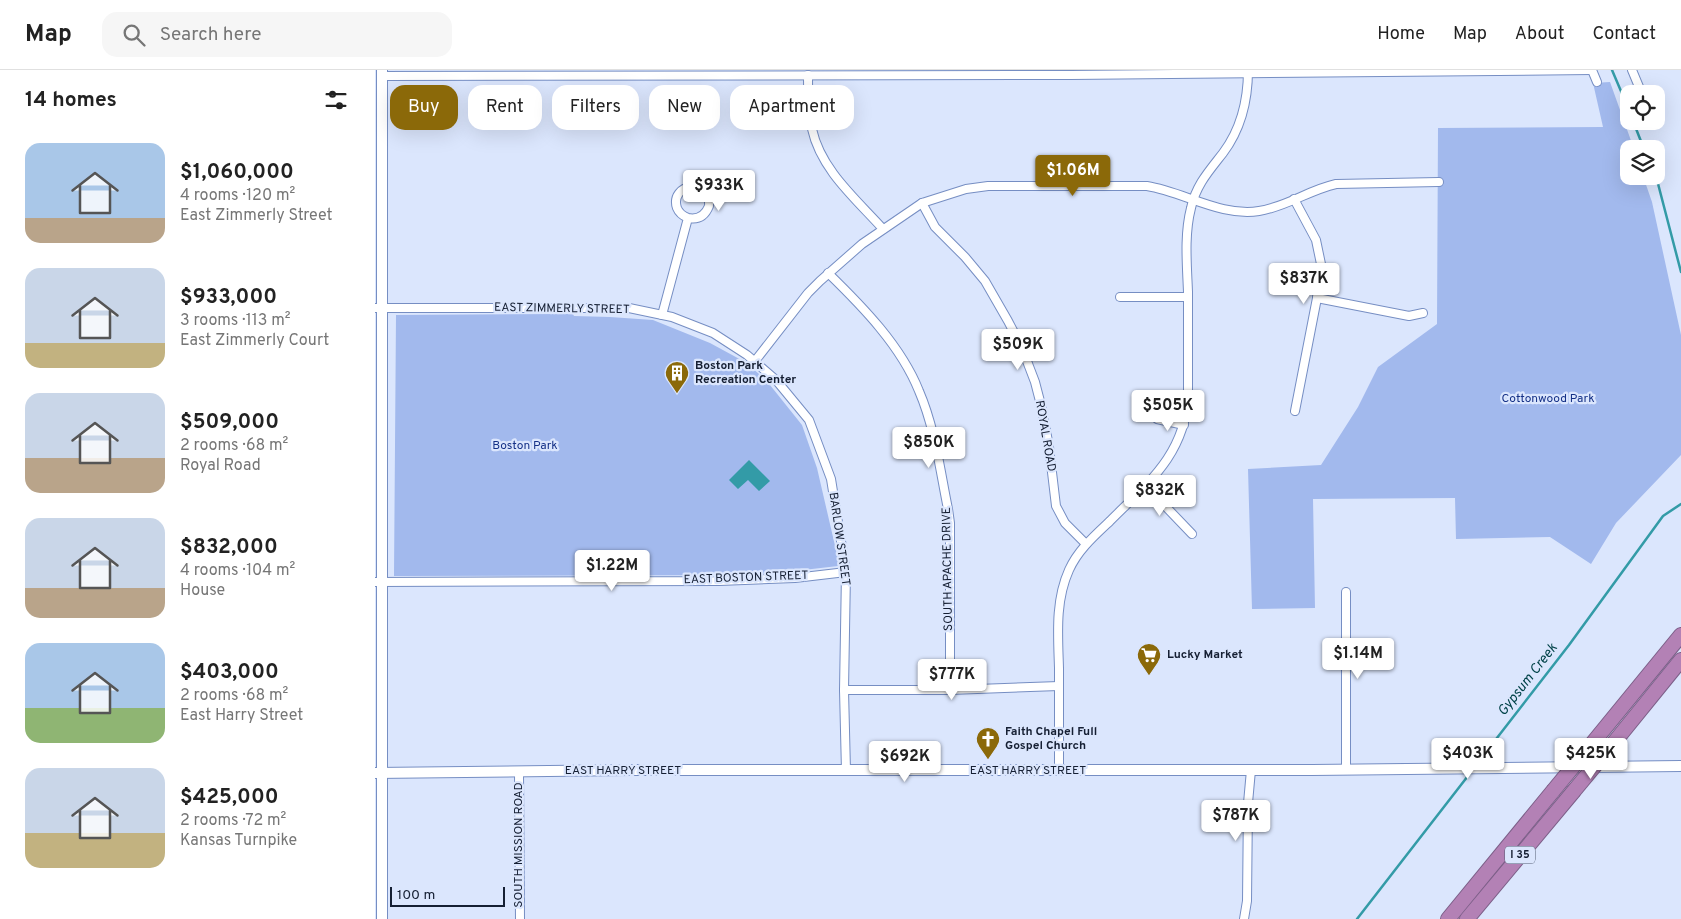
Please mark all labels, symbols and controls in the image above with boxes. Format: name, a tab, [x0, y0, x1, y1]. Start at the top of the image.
search box	[102, 12, 452, 57]
text: Map	[25, 20, 72, 50]
icon: search	[120, 21, 148, 49]
text: Search here	[160, 23, 261, 47]
text: Home	[1377, 23, 1425, 46]
text: Map	[1453, 23, 1487, 46]
text: About	[1515, 23, 1564, 46]
text: Contact	[1592, 23, 1656, 46]
chip: Buy	[390, 85, 458, 130]
chip: Rent	[468, 85, 542, 130]
chip: Filters	[552, 85, 639, 130]
chip: New	[649, 85, 720, 130]
chip: Apartment	[730, 85, 854, 130]
map controls	[1620, 85, 1665, 185]
button: locate	[1620, 85, 1665, 130]
icon: filters	[322, 86, 350, 114]
text: 14 homes	[25, 87, 117, 114]
button: layers	[1620, 140, 1665, 185]
pin: $1.06M	[1032, 154, 1114, 197]
text: $1,060,000	[180, 159, 294, 186]
text: $1.06M	[1046, 161, 1100, 181]
icon: home	[65, 163, 125, 223]
pin: $933K	[684, 170, 754, 212]
text: $933K	[694, 176, 744, 196]
text: 4 rooms · 120 m²	[180, 186, 295, 206]
text: East Zimmerly Street	[180, 206, 332, 226]
pin: $837K	[1269, 262, 1339, 305]
text: $837K	[1280, 269, 1328, 289]
text: $933,000	[180, 284, 277, 311]
icon: home	[65, 288, 125, 348]
street label: EAST ZIMMERLY STREET	[494, 300, 630, 318]
text: 3 rooms · 113 m²	[180, 311, 291, 331]
pin: $509K	[983, 328, 1053, 371]
text: East Zimmerly Court	[180, 331, 329, 351]
text: $509K	[992, 335, 1044, 355]
place label: Boston Park Recreation Center	[695, 358, 796, 388]
building icon: Boston Park Recreation Center	[664, 360, 690, 394]
pin: $505K	[1133, 390, 1203, 432]
park label: Cottonwood Park	[1501, 391, 1595, 407]
text: $505K	[1142, 396, 1194, 416]
street label: ROYAL ROAD	[1031, 399, 1059, 473]
text: $509,000	[180, 409, 279, 436]
icon: home	[65, 413, 125, 473]
pin: $850K	[894, 426, 964, 469]
text: $850K	[903, 433, 955, 453]
text: 2 rooms · 68 m²	[180, 436, 288, 456]
park label: Boston Park	[492, 438, 558, 454]
text: Royal Road	[180, 456, 261, 476]
pin: $832K	[1125, 474, 1195, 517]
text: $832K	[1135, 481, 1185, 501]
street label: BARLOW STREET	[825, 491, 853, 587]
street label: SOUTH APACHE DRIVE	[939, 507, 957, 631]
text: $832,000	[180, 534, 278, 561]
icon: home	[65, 538, 125, 598]
pin: $1.22M	[571, 550, 653, 592]
text: $1.22M	[586, 556, 638, 576]
text: 4 rooms · 104 m²	[180, 561, 295, 581]
street label: EAST BOSTON STREET	[683, 568, 809, 588]
text: House	[180, 581, 225, 601]
pin: $1.14M	[1317, 638, 1399, 680]
water label: Gypsum Creek	[1494, 640, 1562, 720]
supermarket icon: Lucky Market	[1136, 642, 1162, 676]
text: $1.14M	[1333, 644, 1383, 664]
place label: Lucky Market	[1167, 647, 1243, 663]
pin: $777K	[917, 658, 987, 701]
text: $403,000	[180, 659, 279, 686]
icon: home	[65, 663, 125, 723]
text: $777K	[929, 665, 975, 685]
text: 2 rooms · 68 m²	[180, 686, 288, 706]
text: East Harry Street	[180, 706, 303, 726]
place label: Faith Chapel Full Gospel Church	[1005, 724, 1097, 754]
church icon: Faith Chapel Full Gospel Church	[975, 726, 1001, 760]
pin: $403K	[1433, 738, 1503, 780]
pin: $425K	[1556, 738, 1626, 780]
pin: $692K	[870, 740, 940, 783]
text: $403K	[1442, 744, 1494, 764]
text: $425K	[1566, 744, 1616, 764]
text: $692K	[880, 747, 930, 767]
street label: EAST HARRY STREET	[565, 763, 681, 779]
street label: EAST HARRY STREET	[970, 763, 1086, 779]
street label: SOUTH MISSION ROAD	[511, 782, 527, 908]
text: $425,000	[180, 784, 279, 811]
icon: home	[65, 788, 125, 848]
pin: $787K	[1201, 800, 1271, 842]
text: $787K	[1212, 806, 1260, 826]
text: 2 rooms · 72 m²	[180, 811, 286, 831]
text: Kansas Turnpike	[180, 831, 297, 851]
road number: I 35	[1505, 846, 1535, 864]
scale bar	[390, 884, 505, 907]
text: 100 m	[397, 887, 435, 904]

